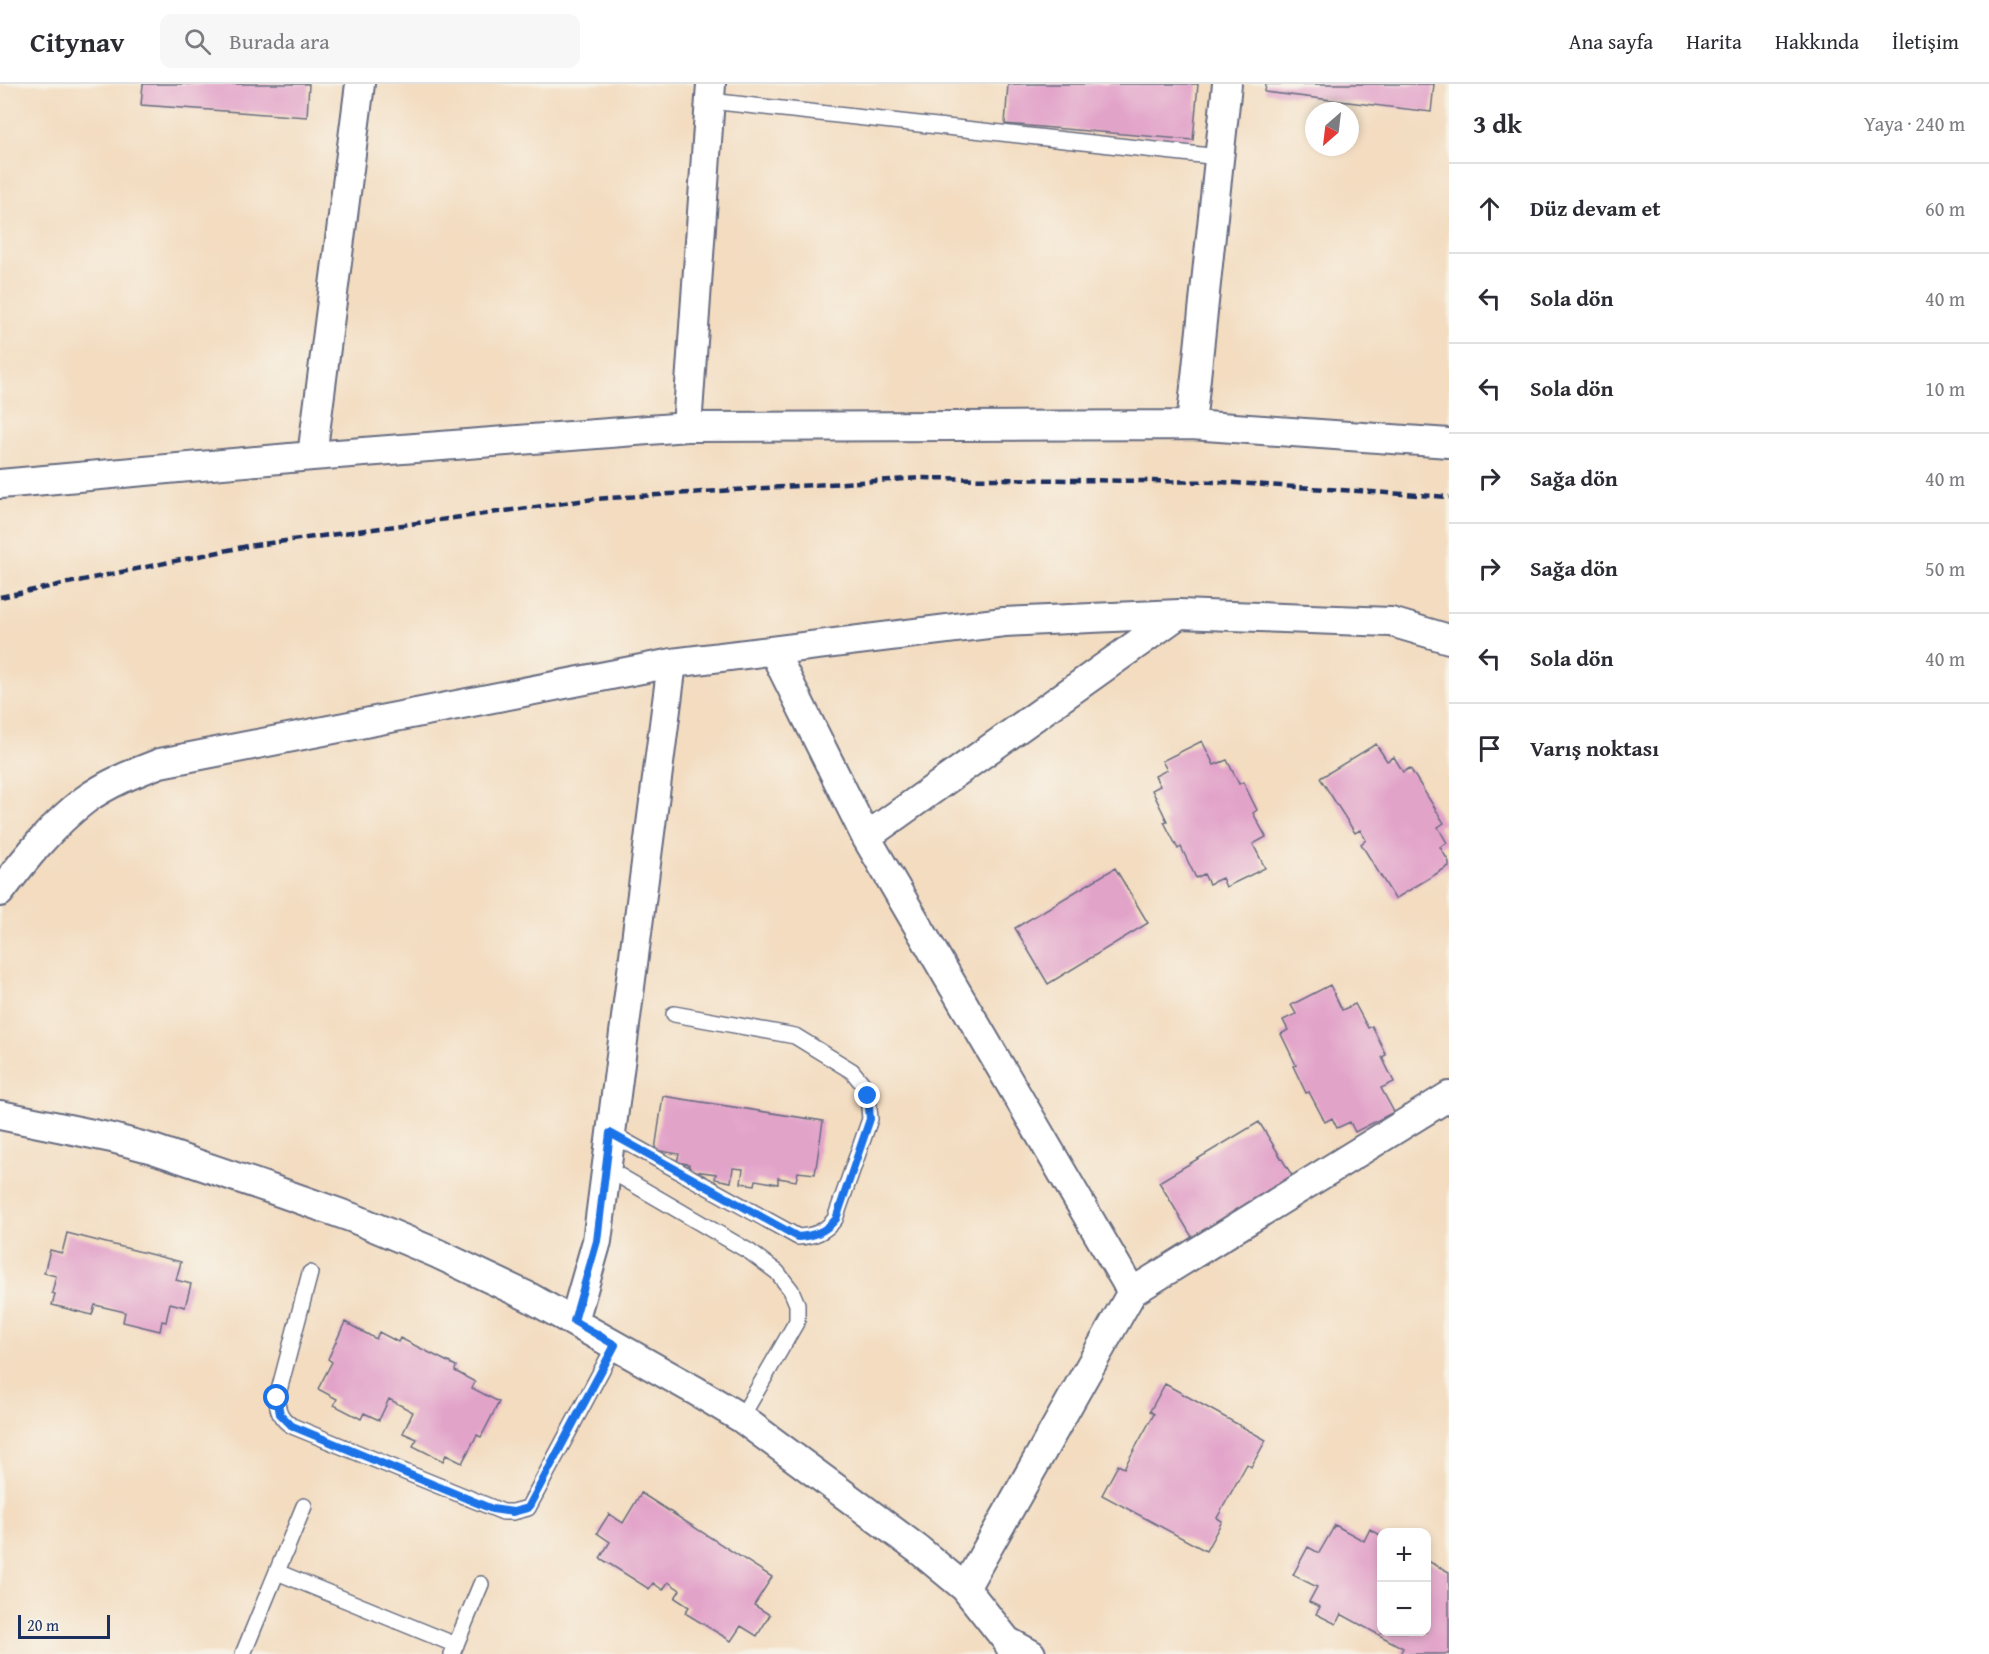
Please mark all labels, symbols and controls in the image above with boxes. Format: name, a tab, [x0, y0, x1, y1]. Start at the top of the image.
search box	[160, 14, 580, 68]
text: Citynav	[30, 21, 124, 62]
icon: search	[181, 25, 214, 58]
text: Burada ara	[229, 25, 330, 57]
text: Ana sayfa	[1569, 26, 1653, 57]
text: Harita	[1686, 26, 1742, 57]
text: Hakkında	[1775, 26, 1859, 57]
text: İletişim	[1892, 26, 1959, 57]
north arrow	[1305, 102, 1359, 156]
text: 3 dk	[1473, 104, 1522, 143]
text: Yaya · 240 m	[1864, 109, 1965, 138]
icon: ahead	[1473, 192, 1506, 225]
text: Düz devam et	[1530, 192, 1661, 224]
text: 60 m	[1925, 194, 1965, 223]
icon: left	[1473, 282, 1506, 315]
text: Sola dön	[1530, 282, 1614, 314]
text: 40 m	[1925, 284, 1965, 313]
icon: left	[1473, 372, 1506, 405]
text: Sola dön	[1530, 372, 1614, 404]
text: 10 m	[1925, 374, 1965, 403]
icon: right	[1473, 462, 1506, 495]
text: Sağa dön	[1530, 462, 1618, 494]
text: 40 m	[1925, 464, 1965, 493]
icon: right	[1473, 552, 1506, 585]
text: Sağa dön	[1530, 552, 1618, 584]
text: 50 m	[1925, 554, 1965, 583]
icon: left	[1473, 642, 1506, 675]
text: Sola dön	[1530, 642, 1614, 674]
text: 40 m	[1925, 644, 1965, 673]
icon: arrive	[1473, 732, 1506, 765]
text: Varış noktası	[1530, 732, 1659, 764]
route end	[854, 1082, 880, 1108]
route start	[263, 1384, 289, 1410]
map controls	[1377, 1528, 1431, 1636]
button: +	[1377, 1528, 1431, 1582]
button: −	[1377, 1582, 1431, 1636]
scale bar	[18, 1612, 110, 1640]
text: 20 m	[27, 1613, 59, 1637]

